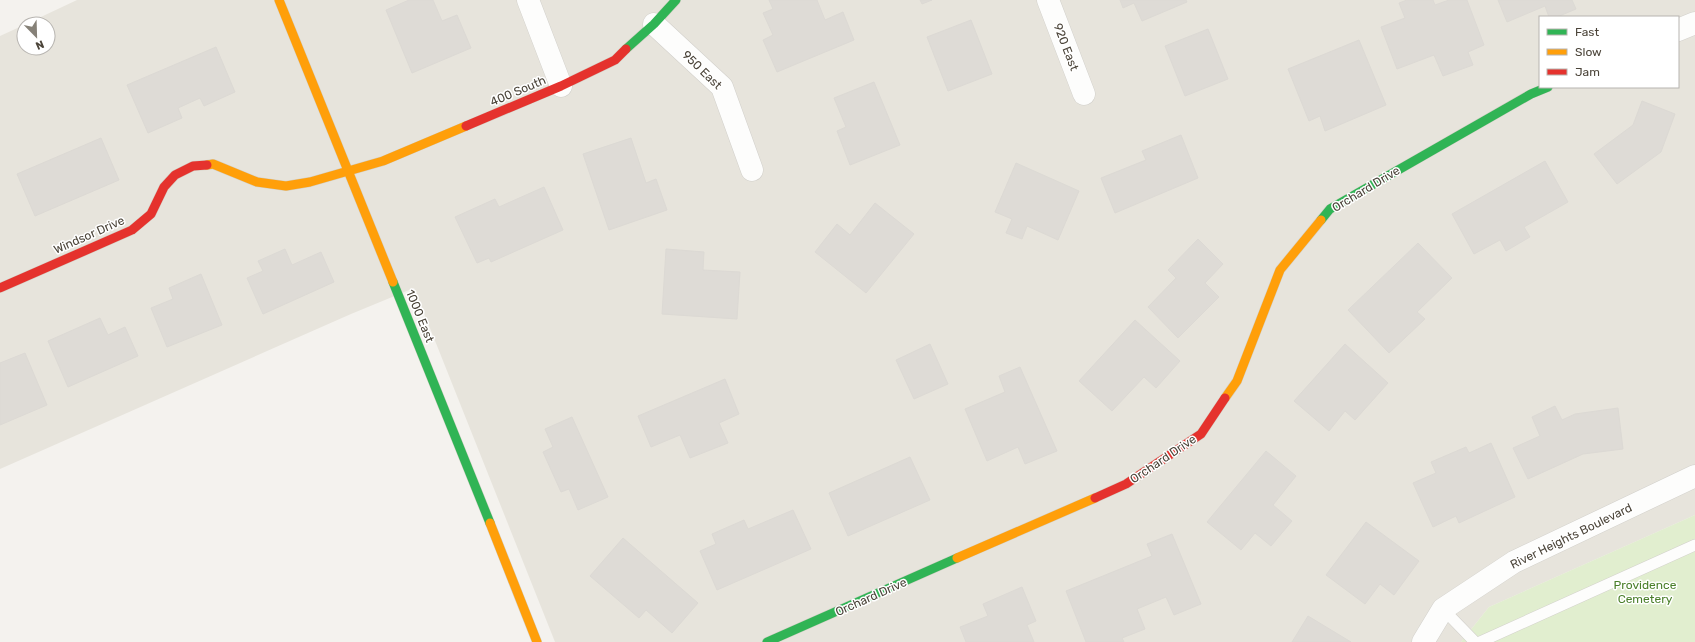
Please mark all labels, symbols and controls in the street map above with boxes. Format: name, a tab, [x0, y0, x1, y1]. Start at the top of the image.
north arrow	[16, 16, 56, 56]
legend	[1539, 16, 1679, 88]
street label: 920 East	[1051, 21, 1082, 73]
text: Fast	[1575, 25, 1599, 39]
text: N	[33, 37, 46, 52]
text: Slow	[1575, 45, 1602, 59]
street label: 950 East	[679, 48, 725, 92]
text: Jam	[1575, 65, 1600, 79]
street label: 400 South	[488, 73, 548, 109]
street label: Orchard Drive	[1330, 163, 1403, 215]
street label: Windsor Drive	[51, 213, 127, 257]
street label: 1000 East	[403, 288, 437, 345]
street label: Orchard Drive	[1127, 432, 1199, 486]
street label: River Heights Boulevard	[1508, 500, 1634, 572]
street label: Orchard Drive	[833, 575, 909, 619]
park label: Providence Cemetery	[1614, 578, 1677, 606]

